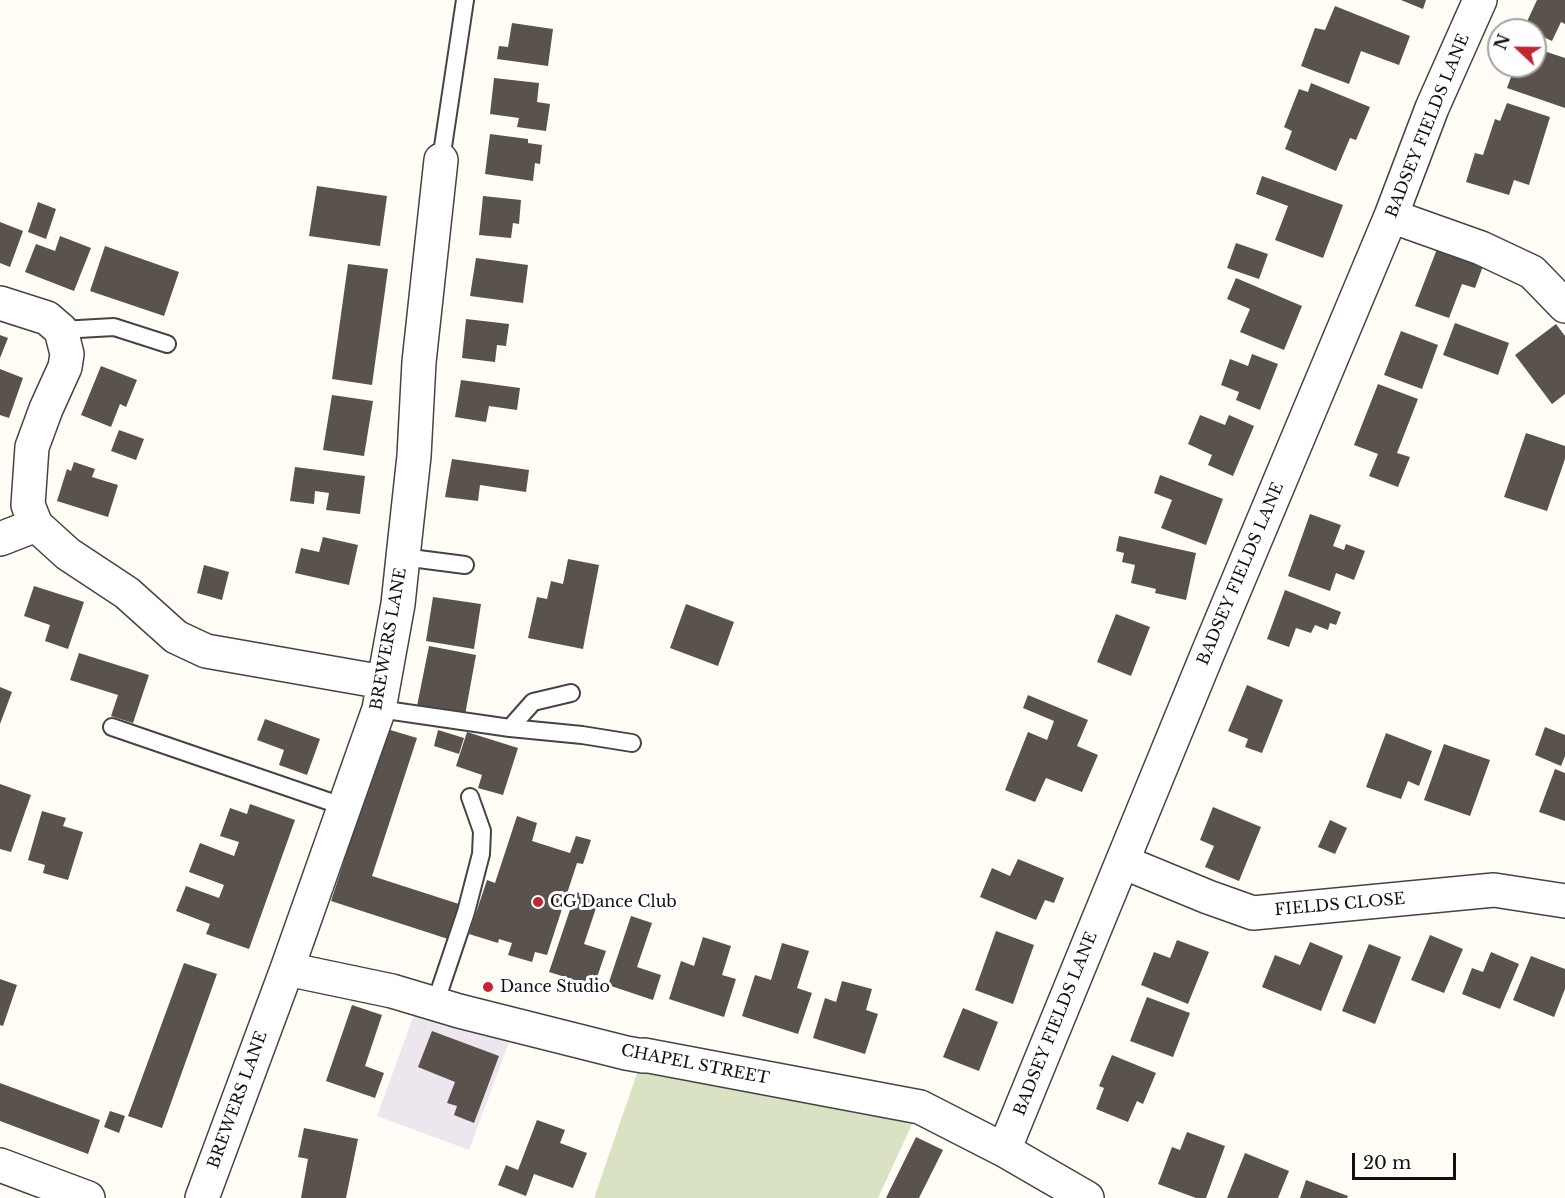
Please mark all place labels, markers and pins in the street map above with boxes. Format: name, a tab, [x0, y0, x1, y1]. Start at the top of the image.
place label: CG Dance Club	[550, 892, 677, 912]
marker: CG Dance Club	[531, 895, 545, 909]
place label: Dance Studio	[500, 977, 610, 997]
marker: Dance Studio	[481, 980, 495, 994]

